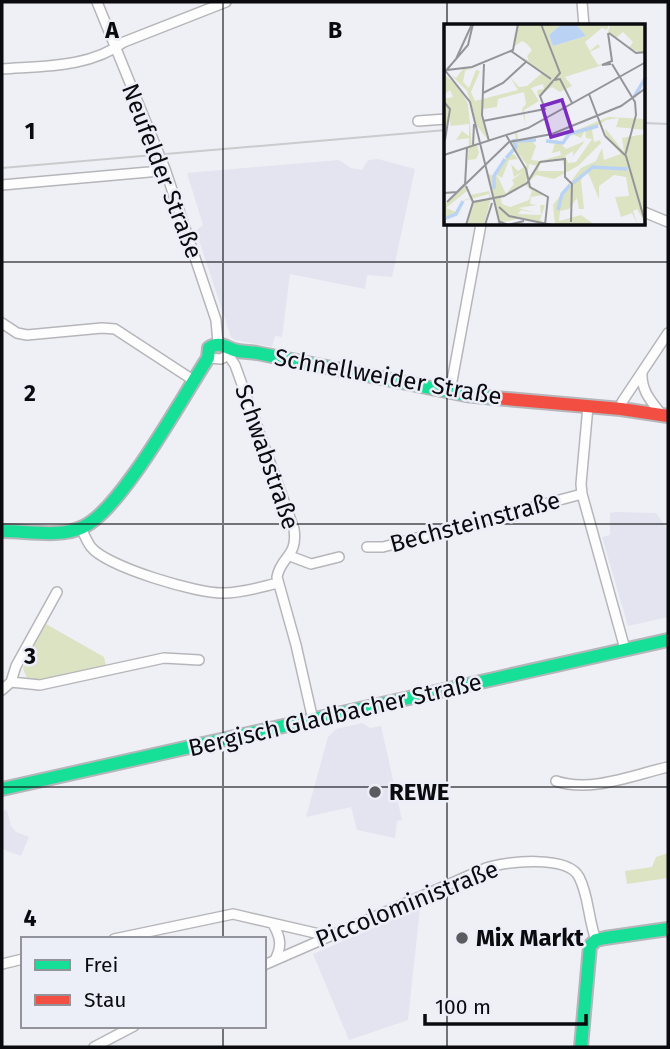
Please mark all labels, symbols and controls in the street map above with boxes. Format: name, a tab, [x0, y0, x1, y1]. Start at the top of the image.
text: A	[104, 16, 119, 44]
text: B	[328, 16, 342, 44]
inset map	[444, 24, 646, 226]
street label: Neufelder Straße	[116, 80, 208, 262]
text: 1	[25, 117, 35, 145]
street label: Schnellweider Straße	[272, 343, 504, 411]
text: 2	[24, 379, 36, 407]
street label: Schwabstraße	[229, 381, 305, 533]
street label: Bechsteinstraße	[387, 486, 563, 558]
text: 3	[23, 642, 36, 670]
street label: Bergisch Gladbacher Straße	[186, 668, 484, 762]
place label: REWE	[389, 778, 449, 806]
marker: REWE	[367, 784, 383, 800]
street label: Piccoloministraße	[312, 855, 502, 953]
text: 4	[24, 904, 37, 932]
place label: Mix Markt	[476, 924, 584, 952]
marker: Mix Markt	[454, 930, 470, 946]
legend	[21, 937, 266, 1028]
text: Frei	[84, 952, 118, 978]
scale bar	[425, 982, 586, 1026]
text: Stau	[84, 987, 127, 1013]
text: 100 m	[435, 994, 491, 1020]

